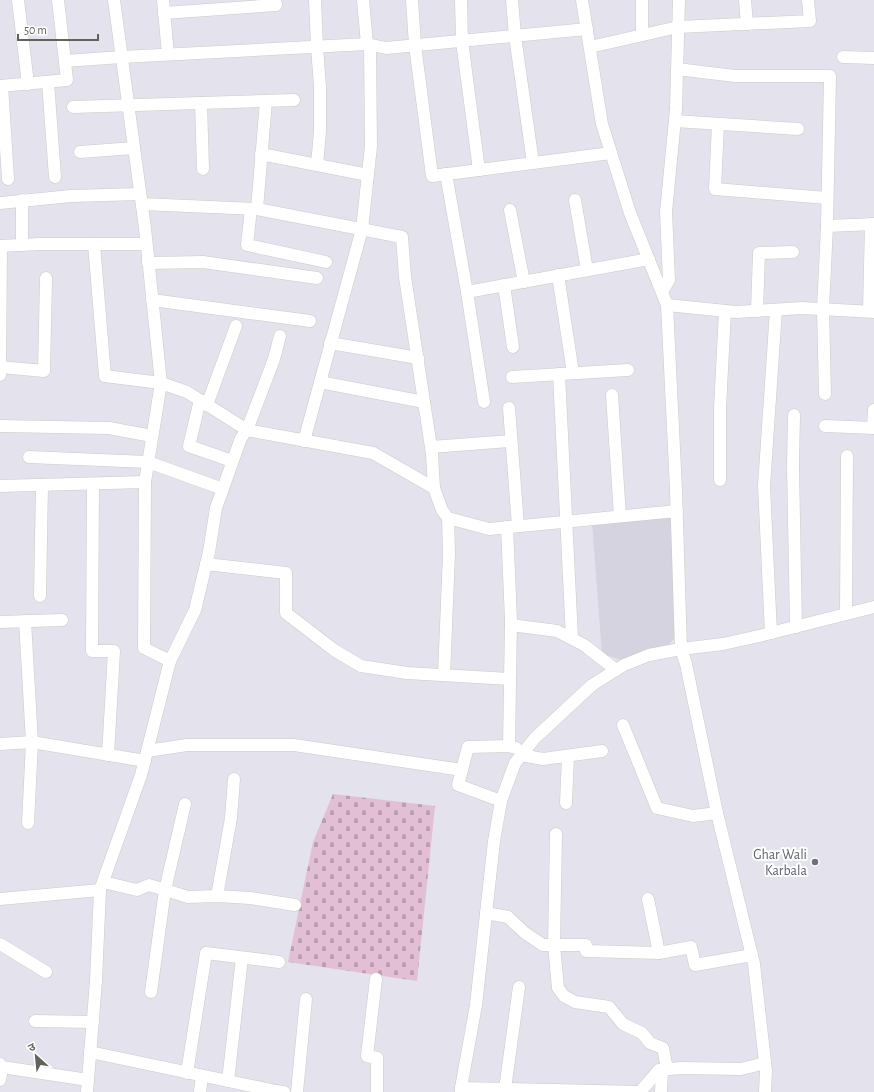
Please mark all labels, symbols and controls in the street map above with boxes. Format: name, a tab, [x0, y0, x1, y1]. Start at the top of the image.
scale bar	[18, 16, 98, 42]
text: 50 m	[24, 24, 47, 36]
place label: Ghar Wali Karbala	[753, 848, 808, 878]
marker: Ghar Wali Karbala	[810, 857, 820, 867]
north arrow	[16, 1036, 56, 1076]
text: उ	[26, 1041, 38, 1054]

